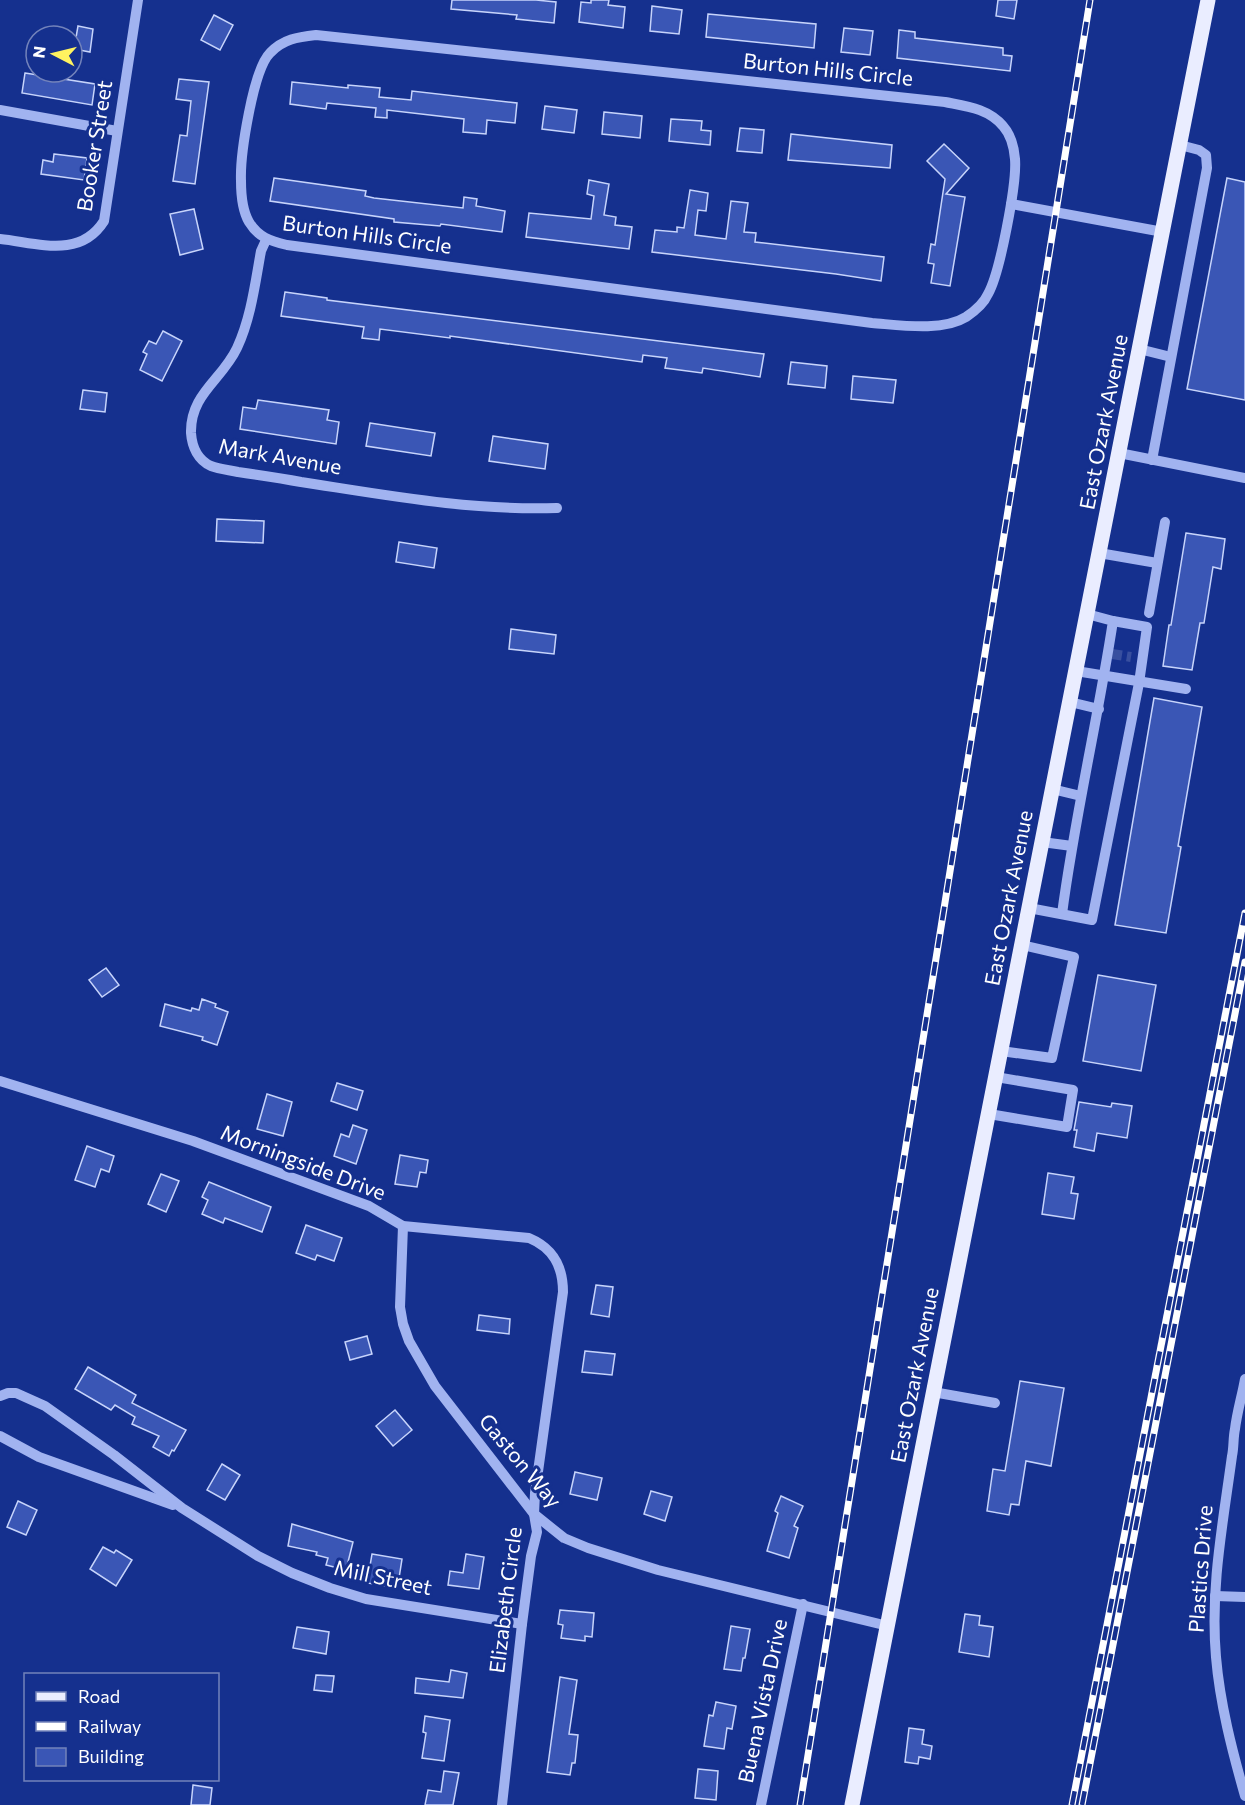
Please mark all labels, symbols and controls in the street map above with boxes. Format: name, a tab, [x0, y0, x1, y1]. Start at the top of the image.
north arrow	[24, 24, 84, 84]
text: N	[28, 45, 49, 59]
street label: Burton Hills Circle	[742, 47, 914, 90]
street label: Booker Street	[71, 78, 116, 213]
street label: Burton Hills Circle	[281, 209, 453, 258]
street label: East Ozark Avenue	[1073, 332, 1132, 511]
street label: Mark Avenue	[217, 432, 344, 479]
street label: East Ozark Avenue	[978, 808, 1037, 987]
street label: Morningside Drive	[217, 1119, 390, 1205]
street label: East Ozark Avenue	[884, 1285, 943, 1464]
street label: Gaston Way	[475, 1408, 568, 1512]
street label: Plastics Drive	[1183, 1504, 1216, 1633]
street label: Elizabeth Circle	[483, 1525, 526, 1674]
street label: Mill Street	[332, 1554, 435, 1599]
street label: Buena Vista Drive	[732, 1616, 791, 1785]
legend	[24, 1673, 219, 1781]
text: Road	[78, 1685, 120, 1707]
text: Railway	[78, 1715, 141, 1737]
text: Building	[78, 1745, 144, 1767]

